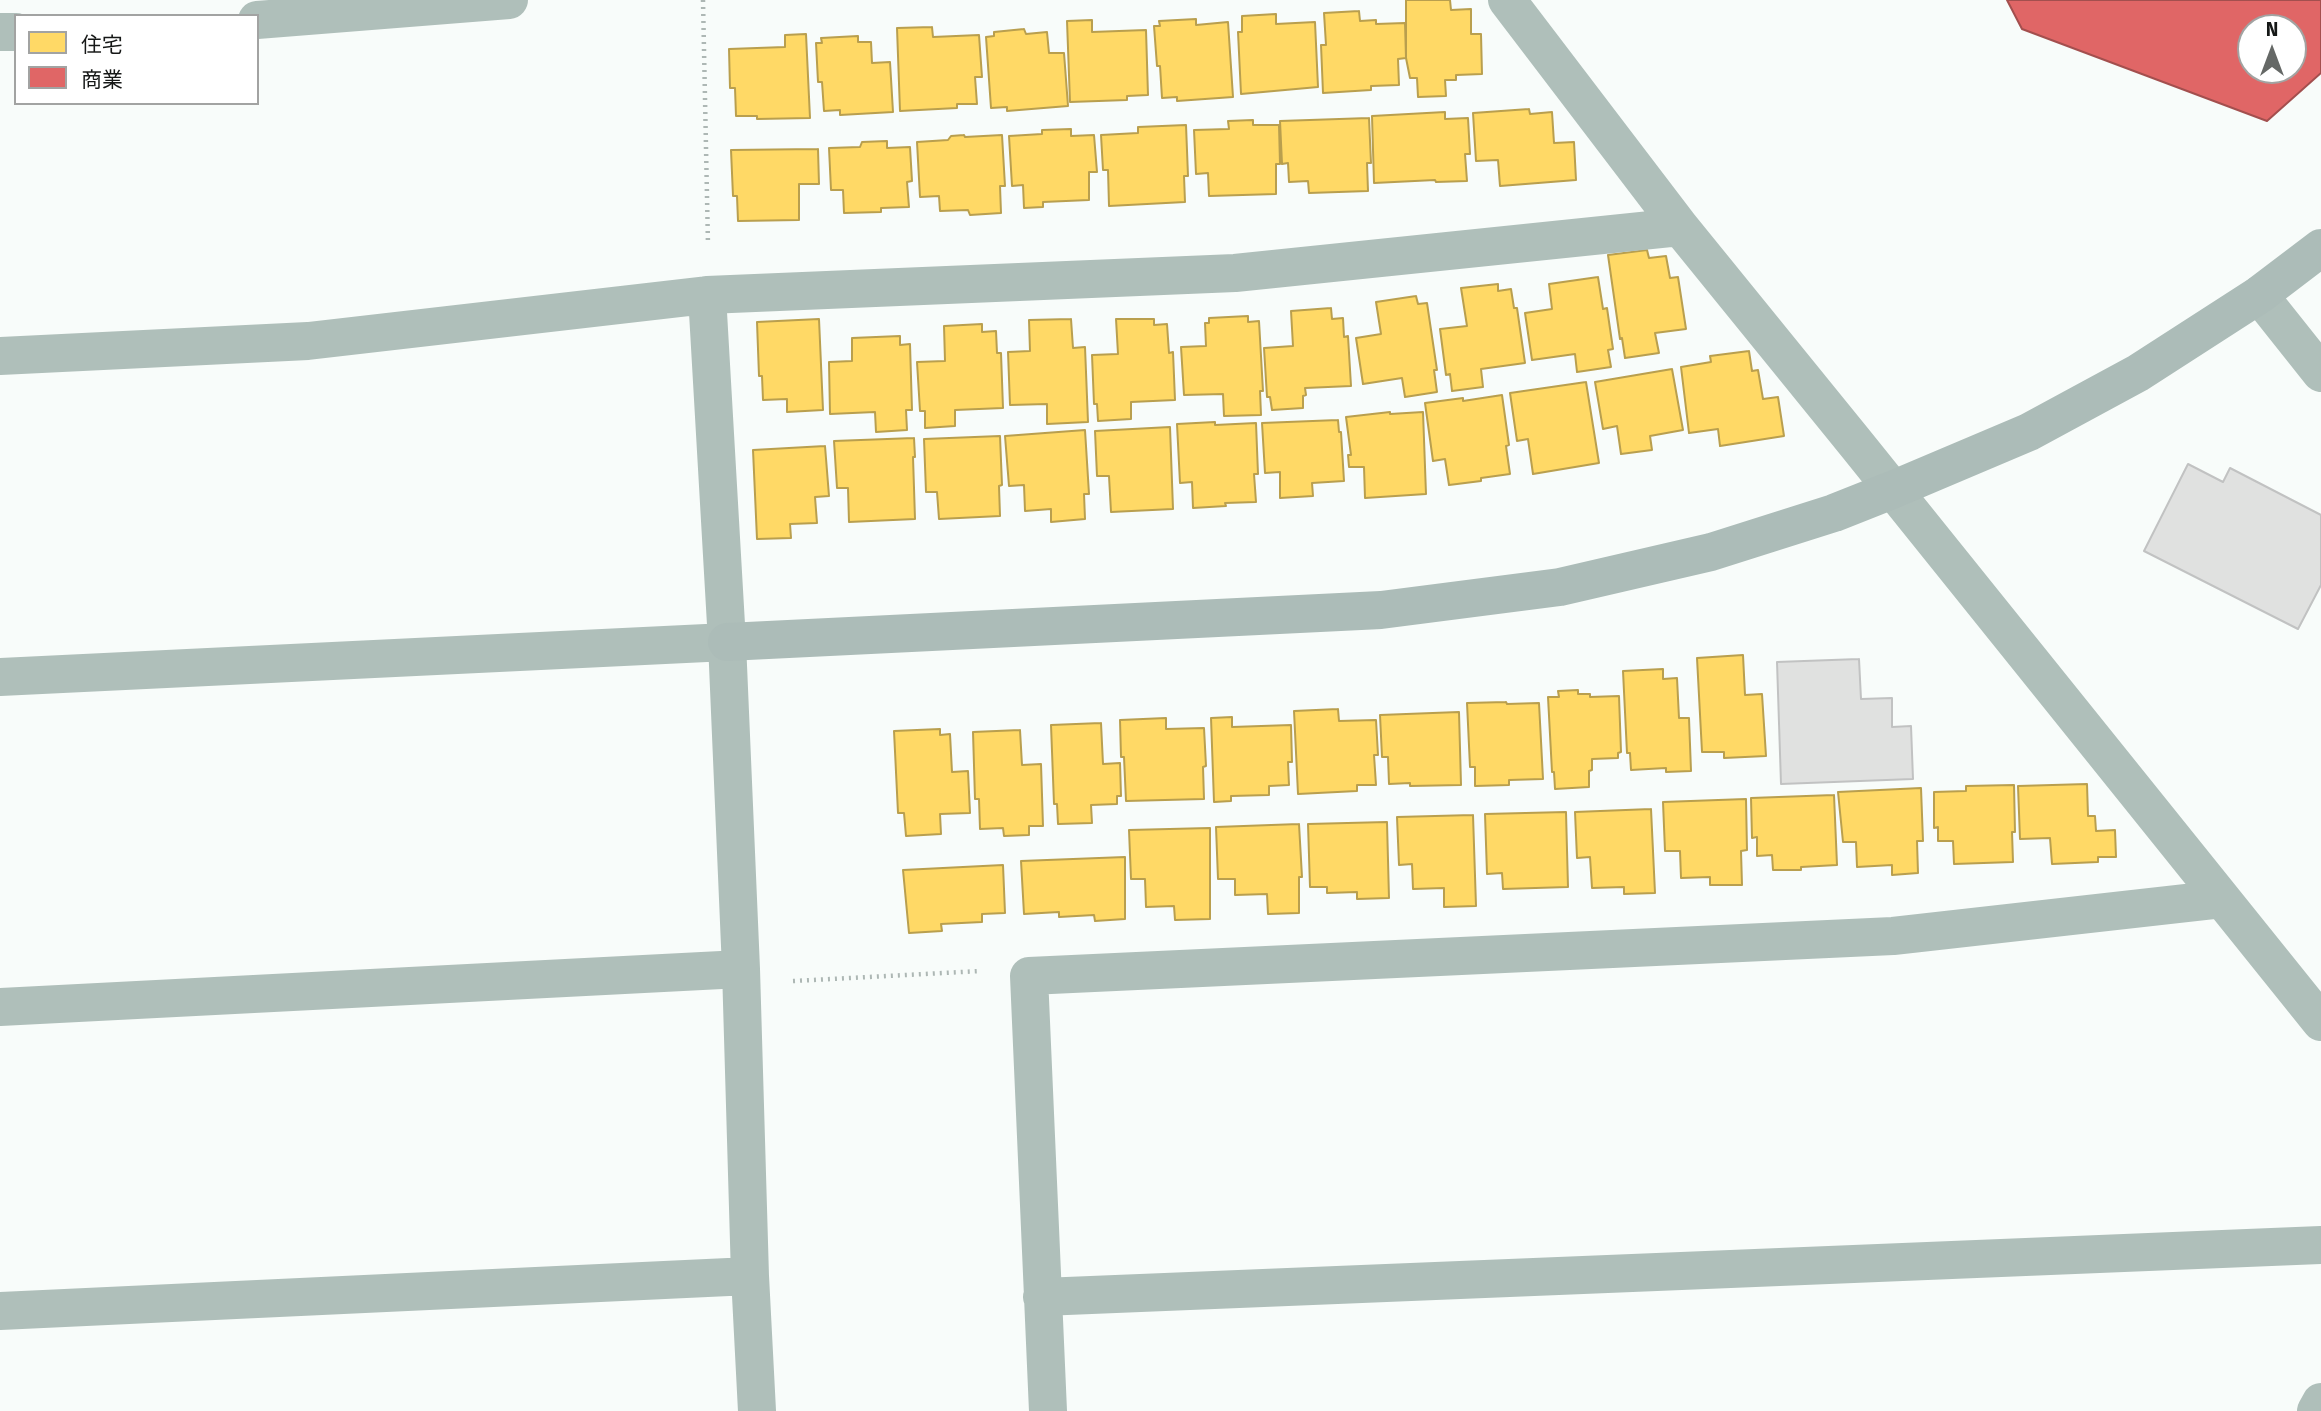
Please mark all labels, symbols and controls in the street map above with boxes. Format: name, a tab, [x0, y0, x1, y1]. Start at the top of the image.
legend	[14, 14, 259, 105]
north arrow	[2237, 14, 2307, 84]
text: N	[2266, 18, 2278, 41]
text: 住宅	[81, 32, 123, 58]
text: 商業	[81, 67, 123, 93]

